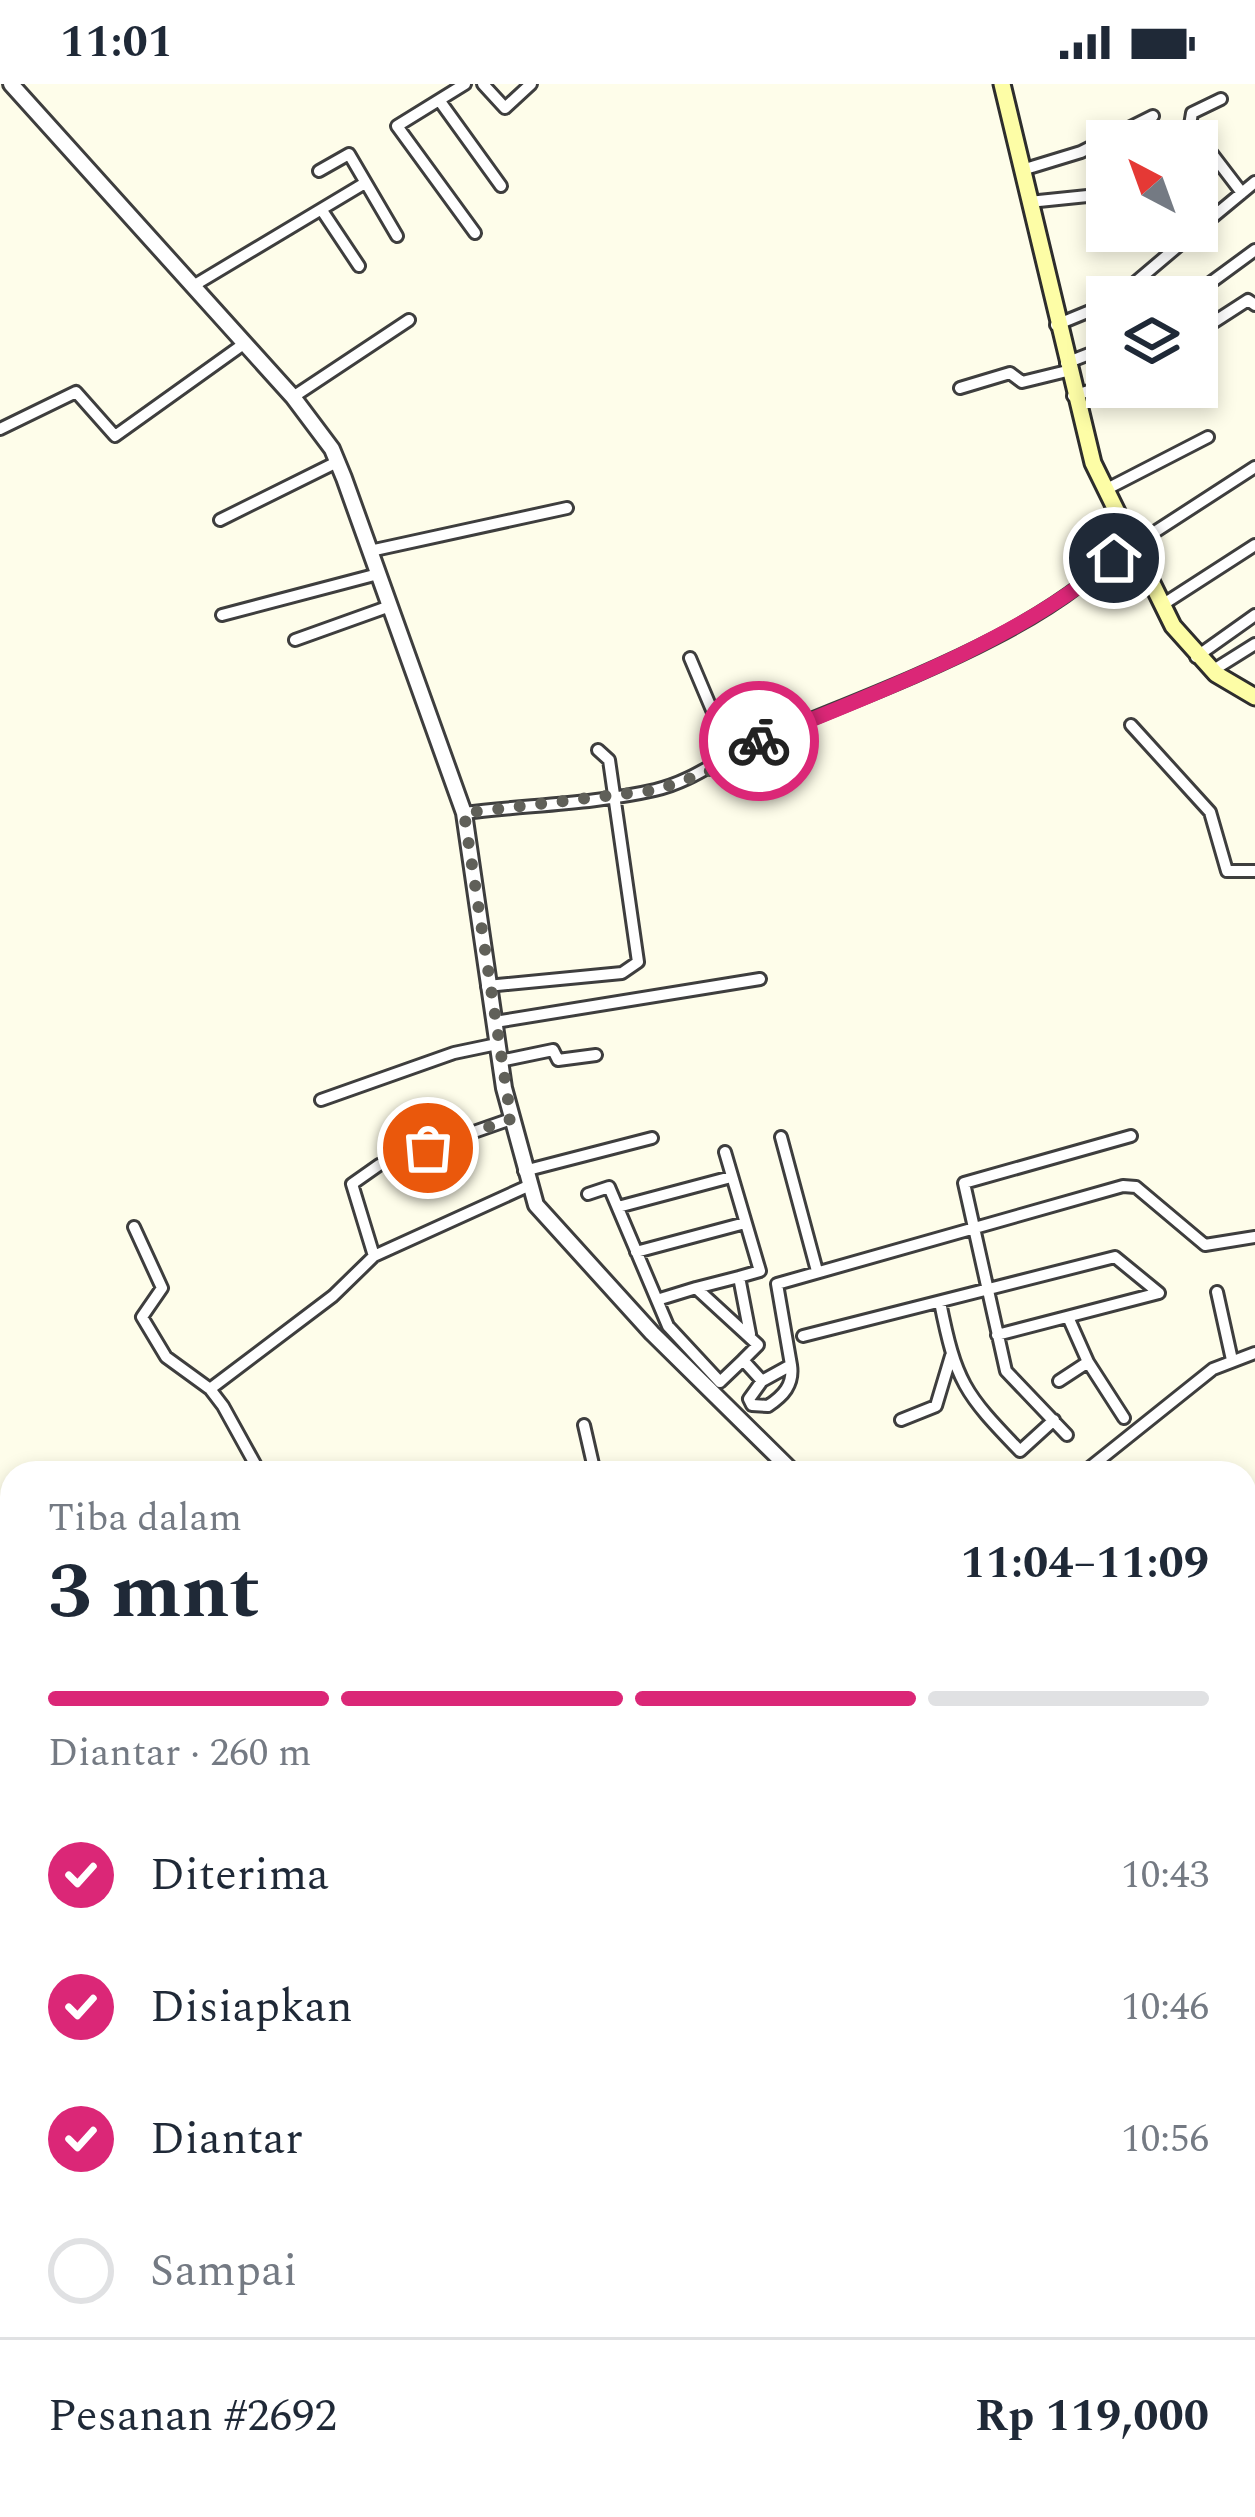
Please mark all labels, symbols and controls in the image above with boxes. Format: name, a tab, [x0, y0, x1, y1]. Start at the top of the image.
text: 11:01	[60, 8, 173, 77]
north arrow	[1086, 120, 1218, 252]
map controls	[1086, 120, 1218, 408]
button: layers	[1086, 276, 1218, 408]
pin	[1063, 507, 1165, 609]
icon: home	[1081, 525, 1147, 591]
courier	[699, 681, 819, 801]
icon: bike	[726, 708, 792, 774]
pin	[377, 1097, 479, 1199]
icon: bag	[395, 1115, 461, 1181]
text: Tiba dalam	[48, 1489, 242, 1548]
text: 11:04–11:09	[960, 1529, 1209, 1598]
text: 3 mnt	[48, 1533, 260, 1652]
text: Diantar · 260 m	[48, 1724, 312, 1783]
text: Diterima	[150, 1841, 329, 1910]
icon: check	[48, 1842, 114, 1908]
text: 10:43	[1121, 1846, 1209, 1905]
text: Disiapkan	[150, 1973, 353, 2042]
icon: check	[48, 1974, 114, 2040]
text: 10:46	[1121, 1978, 1209, 2037]
text: Diantar	[150, 2105, 303, 2174]
icon: check	[48, 2106, 114, 2172]
text: 10:56	[1121, 2110, 1209, 2169]
text: Sampai	[150, 2237, 297, 2306]
text: Pesanan #2692	[48, 2382, 337, 2451]
text: Rp 119,000	[975, 2382, 1209, 2451]

